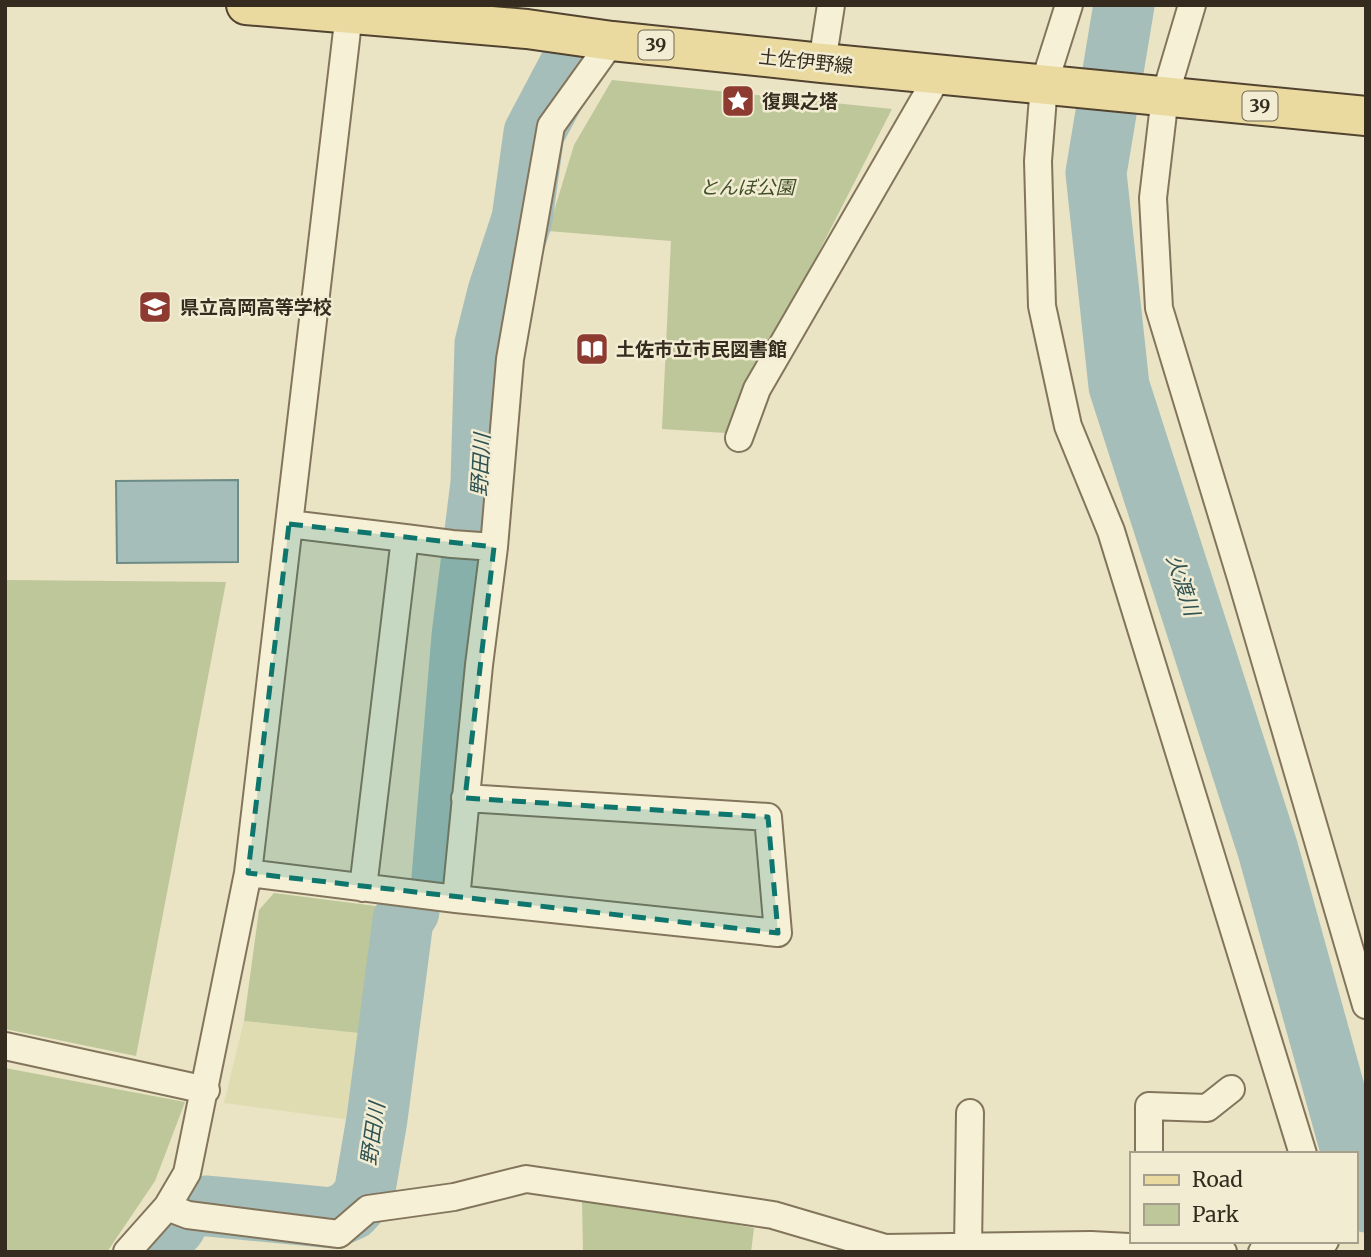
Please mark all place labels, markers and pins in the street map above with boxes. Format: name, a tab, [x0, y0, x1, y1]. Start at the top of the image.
place icon: 復興之塔	[719, 82, 757, 120]
place label: 復興之塔	[762, 89, 838, 113]
school or university icon: 県立高岡高等学校	[136, 288, 174, 326]
place label: 県立高岡高等学校	[180, 295, 332, 319]
library icon: 土佐市立市民図書館	[573, 330, 611, 368]
place label: 土佐市立市民図書館	[616, 337, 787, 361]

